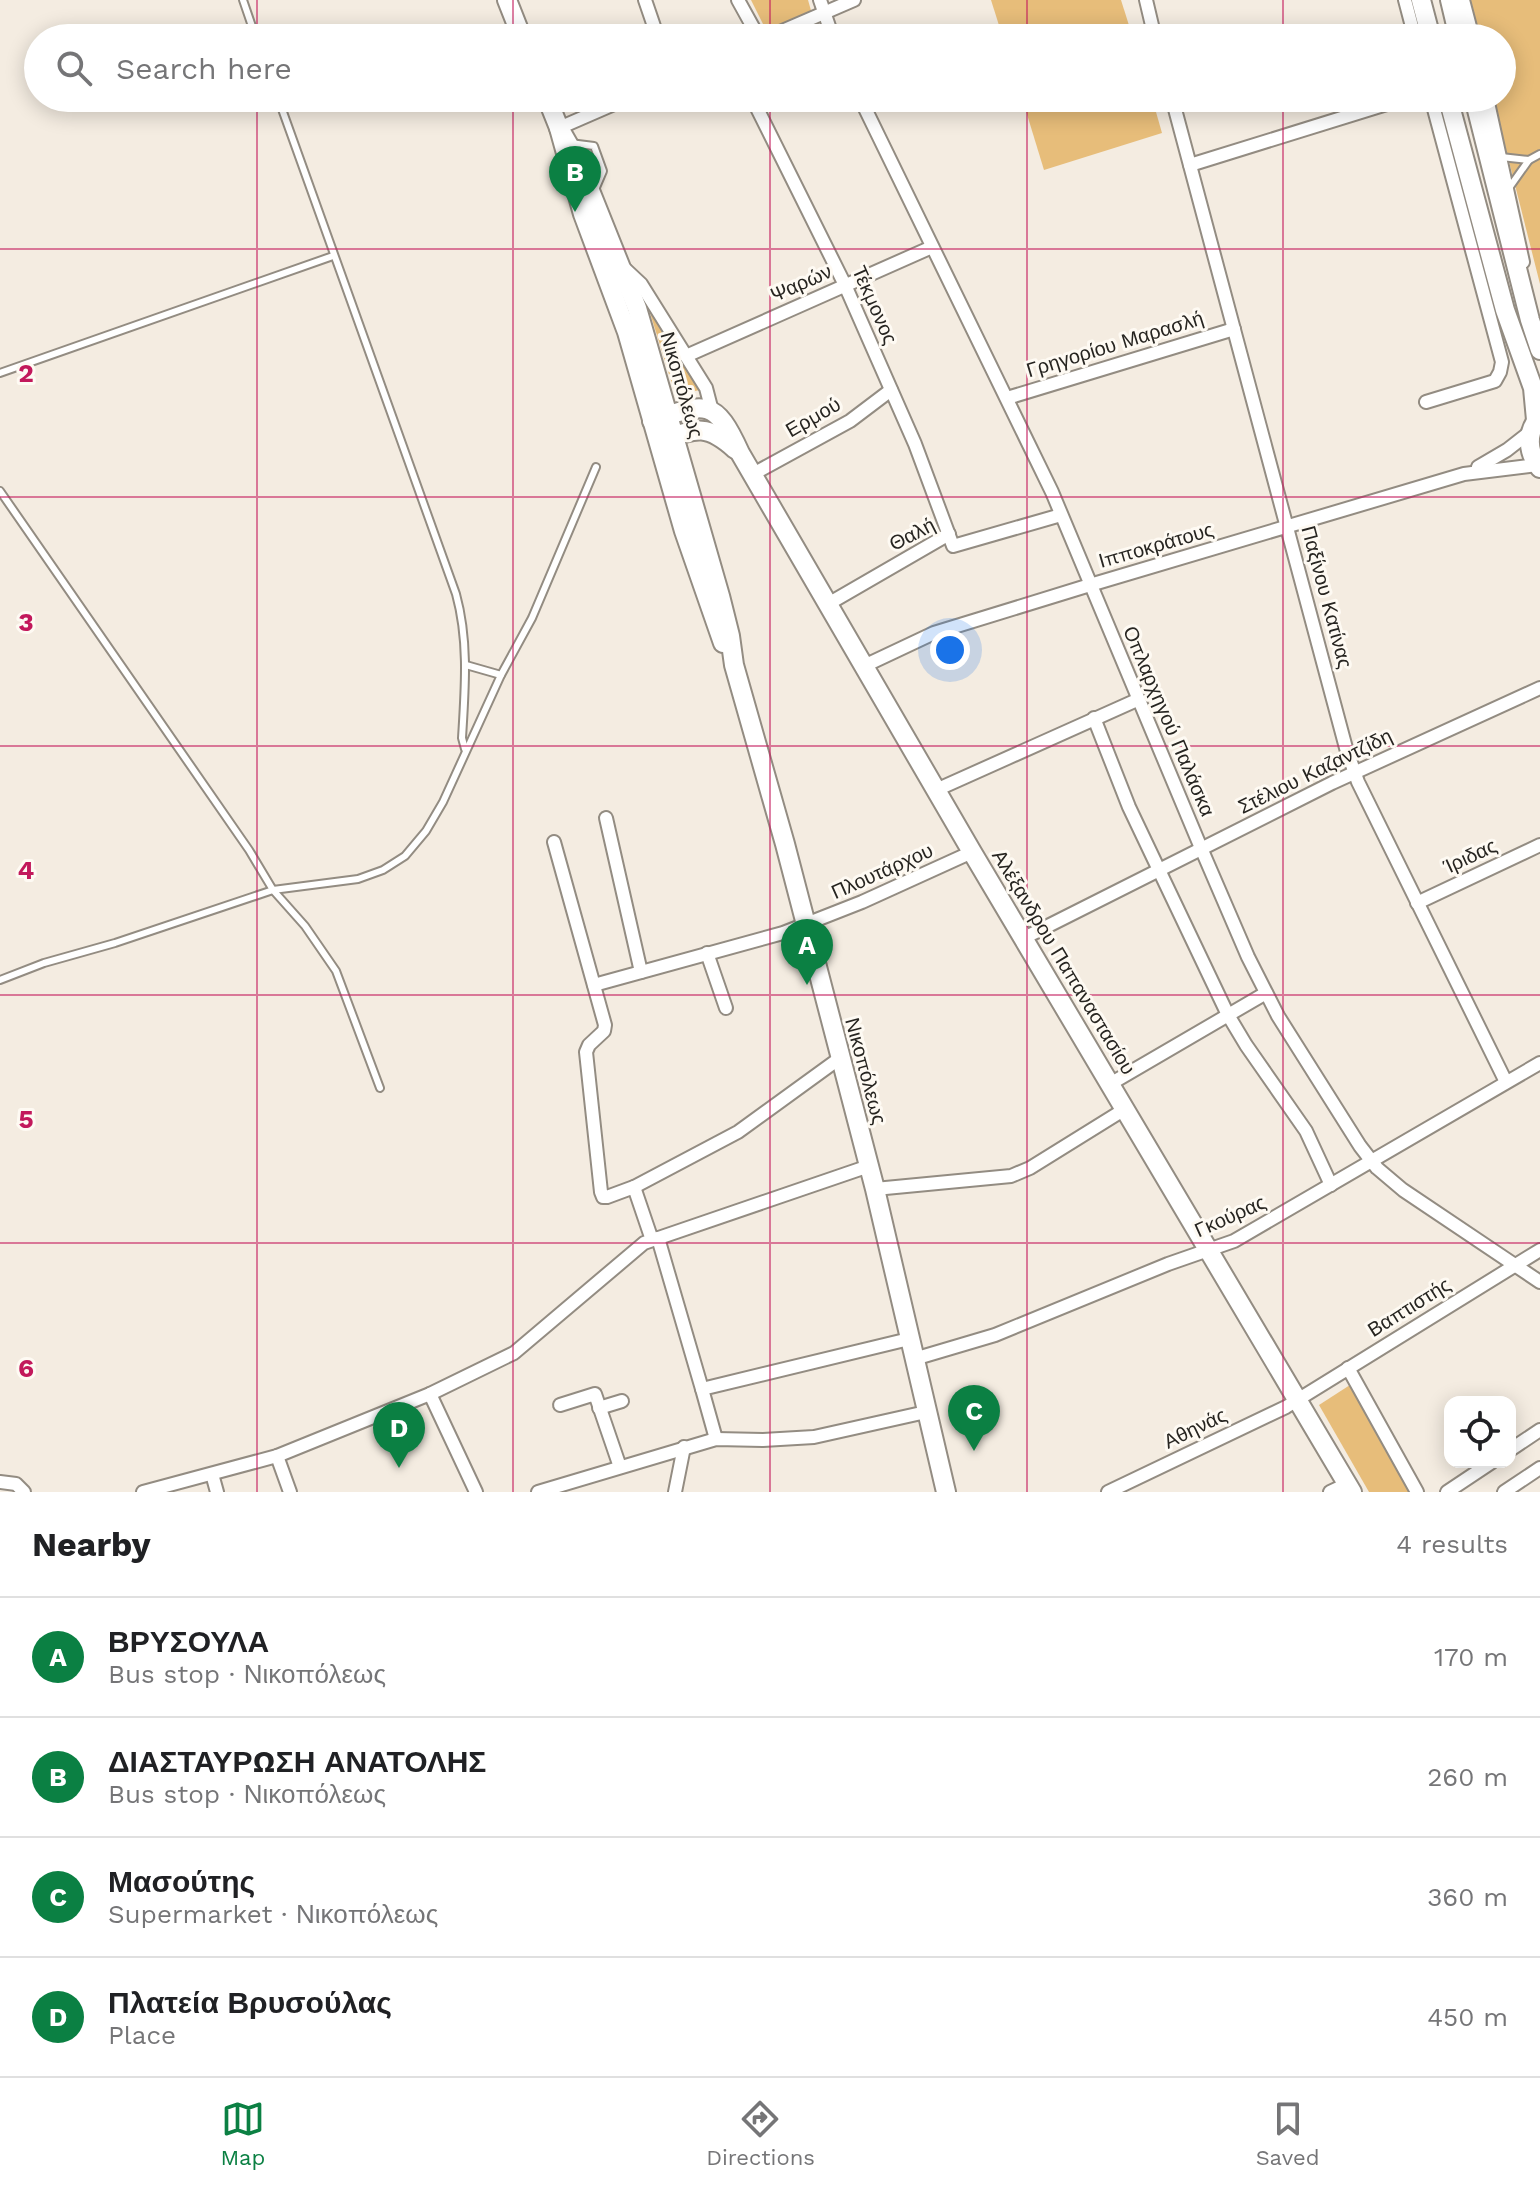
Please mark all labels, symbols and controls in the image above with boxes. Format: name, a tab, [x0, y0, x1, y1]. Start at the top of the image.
search box	[24, 24, 1516, 112]
icon: search	[52, 46, 96, 90]
text: Search here	[116, 51, 292, 86]
pin: B	[549, 146, 601, 212]
street label: Ψαρών	[767, 259, 835, 307]
street label: Τέκμονος	[847, 262, 903, 348]
street label: Γρηγορίου Μαρασλή	[1024, 306, 1206, 382]
street label: Νικοπόλεως	[655, 329, 709, 441]
text: 2	[18, 358, 34, 388]
street label: Ερμού	[781, 392, 845, 442]
street label: Θαλή	[885, 512, 939, 556]
street label: Ιπποκράτους	[1096, 517, 1217, 573]
street label: Παξίνου Κατίνας	[1296, 523, 1358, 671]
text: 3	[18, 607, 34, 637]
street label: Οπλαρχηγού Παλάσκα	[1118, 622, 1220, 820]
your location	[930, 630, 970, 670]
street label: Στέλιου Καζαντζίδη	[1234, 723, 1396, 819]
street label: Ίριδας	[1439, 833, 1501, 879]
street label: Πλουτάρχου	[827, 838, 937, 904]
street label: Αλέξανδρου Παπαναστασίου	[987, 845, 1141, 1079]
text: 4	[18, 855, 35, 885]
pin: A	[781, 919, 833, 985]
street label: Νικοπόλεως	[840, 1015, 892, 1127]
text: 5	[18, 1104, 34, 1134]
street label: Γκούρας	[1191, 1190, 1270, 1242]
street label: Βαπτιστής	[1363, 1272, 1455, 1342]
text: 6	[18, 1353, 34, 1383]
pin: C	[948, 1385, 1000, 1451]
map controls	[1444, 1396, 1516, 1468]
button: locate	[1444, 1396, 1516, 1468]
pin: D	[373, 1402, 425, 1468]
street label: Αθηνάς	[1160, 1402, 1231, 1453]
text: Nearby	[32, 1524, 151, 1564]
text: 4 results	[1396, 1529, 1508, 1559]
text: ΒΡΥΣΟΥΛΑ	[108, 1624, 269, 1659]
text: A	[49, 1642, 67, 1672]
text: 170 m	[1434, 1642, 1508, 1672]
text: Bus stop · Νικοπόλεως	[108, 1659, 386, 1689]
text: ΔΙΑΣΤΑΥΡΩΣΗ ΑΝΑΤΟΛΗΣ	[108, 1744, 486, 1779]
text: B	[49, 1762, 67, 1792]
text: 260 m	[1427, 1762, 1508, 1792]
text: Bus stop · Νικοπόλεως	[108, 1779, 386, 1809]
text: Μασούτης	[108, 1864, 255, 1899]
text: C	[49, 1882, 67, 1912]
text: 360 m	[1427, 1882, 1508, 1912]
text: Supermarket · Νικοπόλεως	[108, 1899, 438, 1929]
text: Πλατεία Βρυσούλας	[108, 1985, 392, 2020]
text: D	[49, 2002, 67, 2032]
text: 450 m	[1427, 2002, 1508, 2032]
text: Place	[108, 2020, 176, 2050]
tab: Map	[220, 2097, 265, 2170]
tab: Directions	[706, 2097, 815, 2170]
tab: Saved	[1256, 2097, 1320, 2170]

